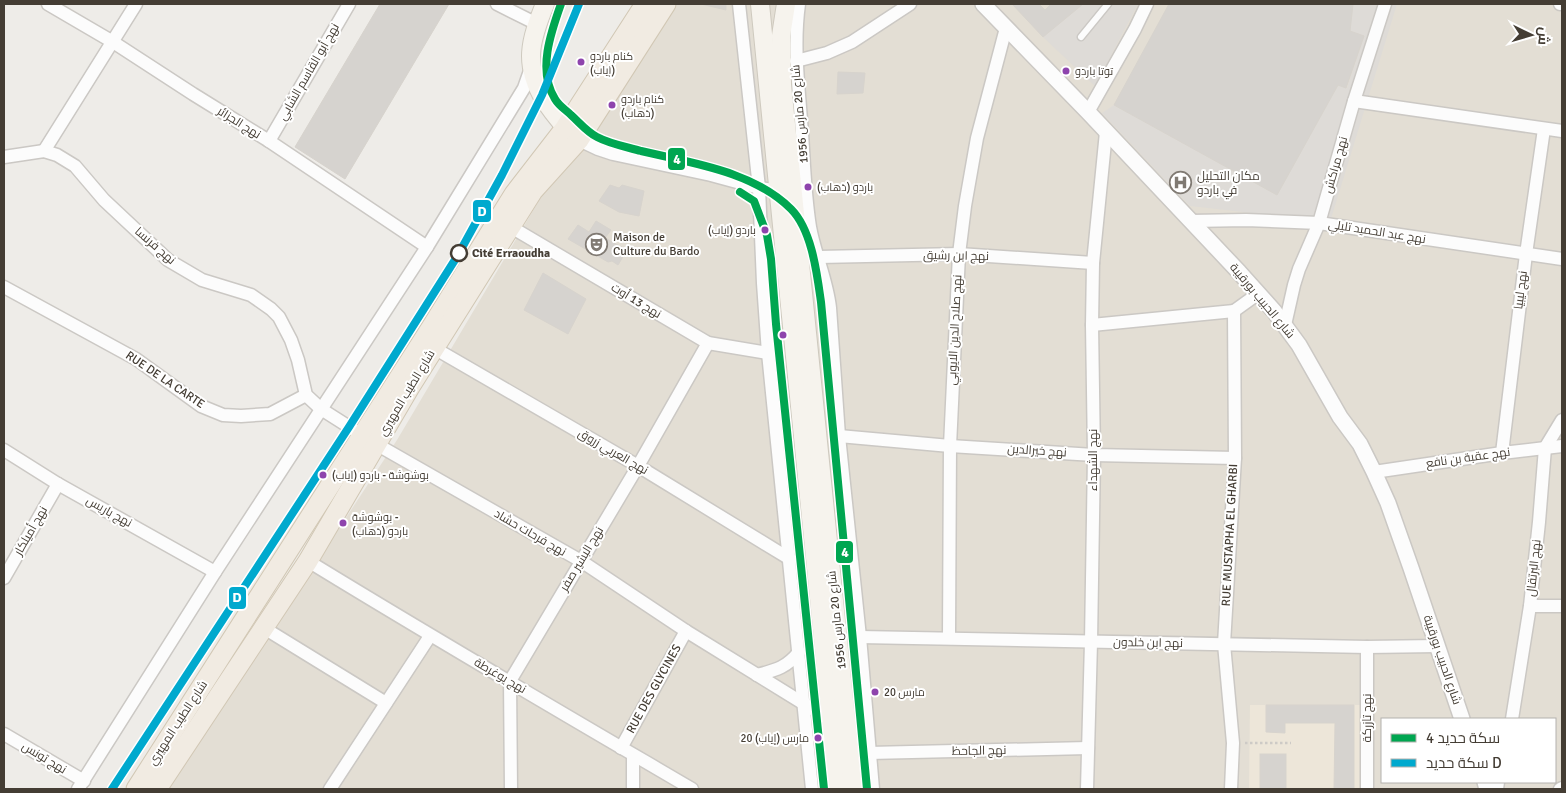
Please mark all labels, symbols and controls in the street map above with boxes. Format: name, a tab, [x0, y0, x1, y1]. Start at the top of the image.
north arrow	[1506, 10, 1556, 60]
street label: نهج أبو القاسم الشابي	[274, 20, 345, 124]
text: ش	[1534, 26, 1553, 46]
place label: كنام باردو (إياب)	[590, 50, 633, 77]
marker: كنام باردو (إياب)	[576, 57, 586, 67]
street label: شارع 20 مارس 1956	[788, 64, 812, 164]
place label: توتا باردو	[1075, 65, 1113, 78]
marker: توتا باردو	[1061, 66, 1071, 76]
place label: كنام باردو (ذهاب)	[621, 93, 664, 120]
marker: كنام باردو (ذهاب)	[607, 100, 617, 110]
street label: نهج الجزائر	[214, 103, 264, 142]
street label: نهج مراكش	[1321, 135, 1351, 195]
line badge: 4	[667, 147, 686, 171]
text: 4	[673, 151, 681, 168]
place label: مكان التحليل في باردو	[1197, 169, 1260, 200]
hospital icon: مكان التحليل في باردو	[1169, 171, 1193, 195]
place label: باردو (ذهاب)	[817, 181, 873, 194]
marker: باردو (ذهاب)	[803, 182, 813, 192]
line badge: D	[472, 199, 492, 223]
text: D	[477, 203, 487, 220]
street label: نهج عبد الحميد تليلي	[1327, 217, 1427, 249]
street label: نهج فرنسا	[131, 224, 179, 268]
place label: باردو (إياب)	[708, 224, 756, 237]
marker: باردو (إياب)	[760, 225, 770, 235]
place label: Maison de Culture du Bardo	[613, 230, 699, 259]
theatre icon: Maison de Culture du Bardo	[585, 232, 609, 256]
marker: Cité Erraoudha	[450, 244, 468, 262]
place label: Cité Erraoudha	[472, 246, 550, 261]
street label: نهج ابن رشيق	[923, 248, 989, 264]
street label: شارع الحبيب بورقيبة	[1226, 260, 1298, 342]
street label: نهج ليبيا	[1511, 270, 1531, 310]
street label: نهج صلاح الدين الايوبي	[945, 274, 967, 386]
street label: نهج 13 أوت	[608, 279, 664, 322]
unlabelled marker	[778, 330, 788, 340]
street label: شارع الطيب المهيري	[375, 347, 440, 440]
street label: RUE DE LA CARTE	[123, 348, 208, 412]
street label: نهج العربي زروق	[574, 426, 651, 480]
street label: نهج الشهداء	[1086, 429, 1101, 491]
street label: نهج خيرالدين	[1007, 441, 1067, 461]
street label: نهج عقبة بن نافع	[1425, 445, 1511, 471]
street label: RUE MUSTAPHA EL GHARBI	[1219, 463, 1241, 607]
place label: بوشوشة - باردو (إياب)	[332, 469, 429, 482]
marker: بوشوشة - باردو (إياب)	[318, 470, 328, 480]
street label: نهج باريس	[83, 493, 135, 531]
street label: نهج أميلكار	[10, 503, 51, 559]
street label: نهج فرحات حشاد	[491, 506, 569, 560]
place label: بوشوشة - باردو (ذهاب)	[352, 511, 408, 538]
marker: بوشوشة - باردو (ذهاب)	[338, 518, 348, 528]
street label: نهج البشير صفر	[556, 524, 607, 595]
street label: نهج البرتقال	[1524, 539, 1544, 597]
line badge: 4	[835, 540, 854, 564]
text: 4	[841, 544, 849, 561]
street label: شارع 20 مارس 1956	[824, 570, 850, 670]
line badge: D	[228, 586, 247, 610]
text: D	[232, 589, 242, 606]
street label: شارع الحبيب بورقيبة	[1420, 613, 1464, 707]
street label: نهج ابن خلدون	[1113, 635, 1183, 651]
street label: RUE DES GLYCINES	[623, 642, 685, 736]
street label: نهج يوغرطة	[471, 655, 529, 697]
street label: شارع الطيب المهيري	[145, 678, 213, 769]
place label: 20 مارس	[884, 686, 925, 699]
marker: 20 مارس	[870, 687, 880, 697]
street label: نهج تازركة	[1360, 694, 1375, 742]
legend	[1381, 718, 1556, 783]
text: سكة حديد 4	[1426, 729, 1500, 747]
place label: 20 مارس (إياب)	[741, 732, 809, 745]
marker: 20 مارس (إياب)	[813, 733, 823, 743]
street label: نهج تونس	[19, 739, 69, 777]
street label: نهج الجاحظ	[951, 743, 1007, 759]
text: سكة حديد D	[1426, 754, 1502, 772]

